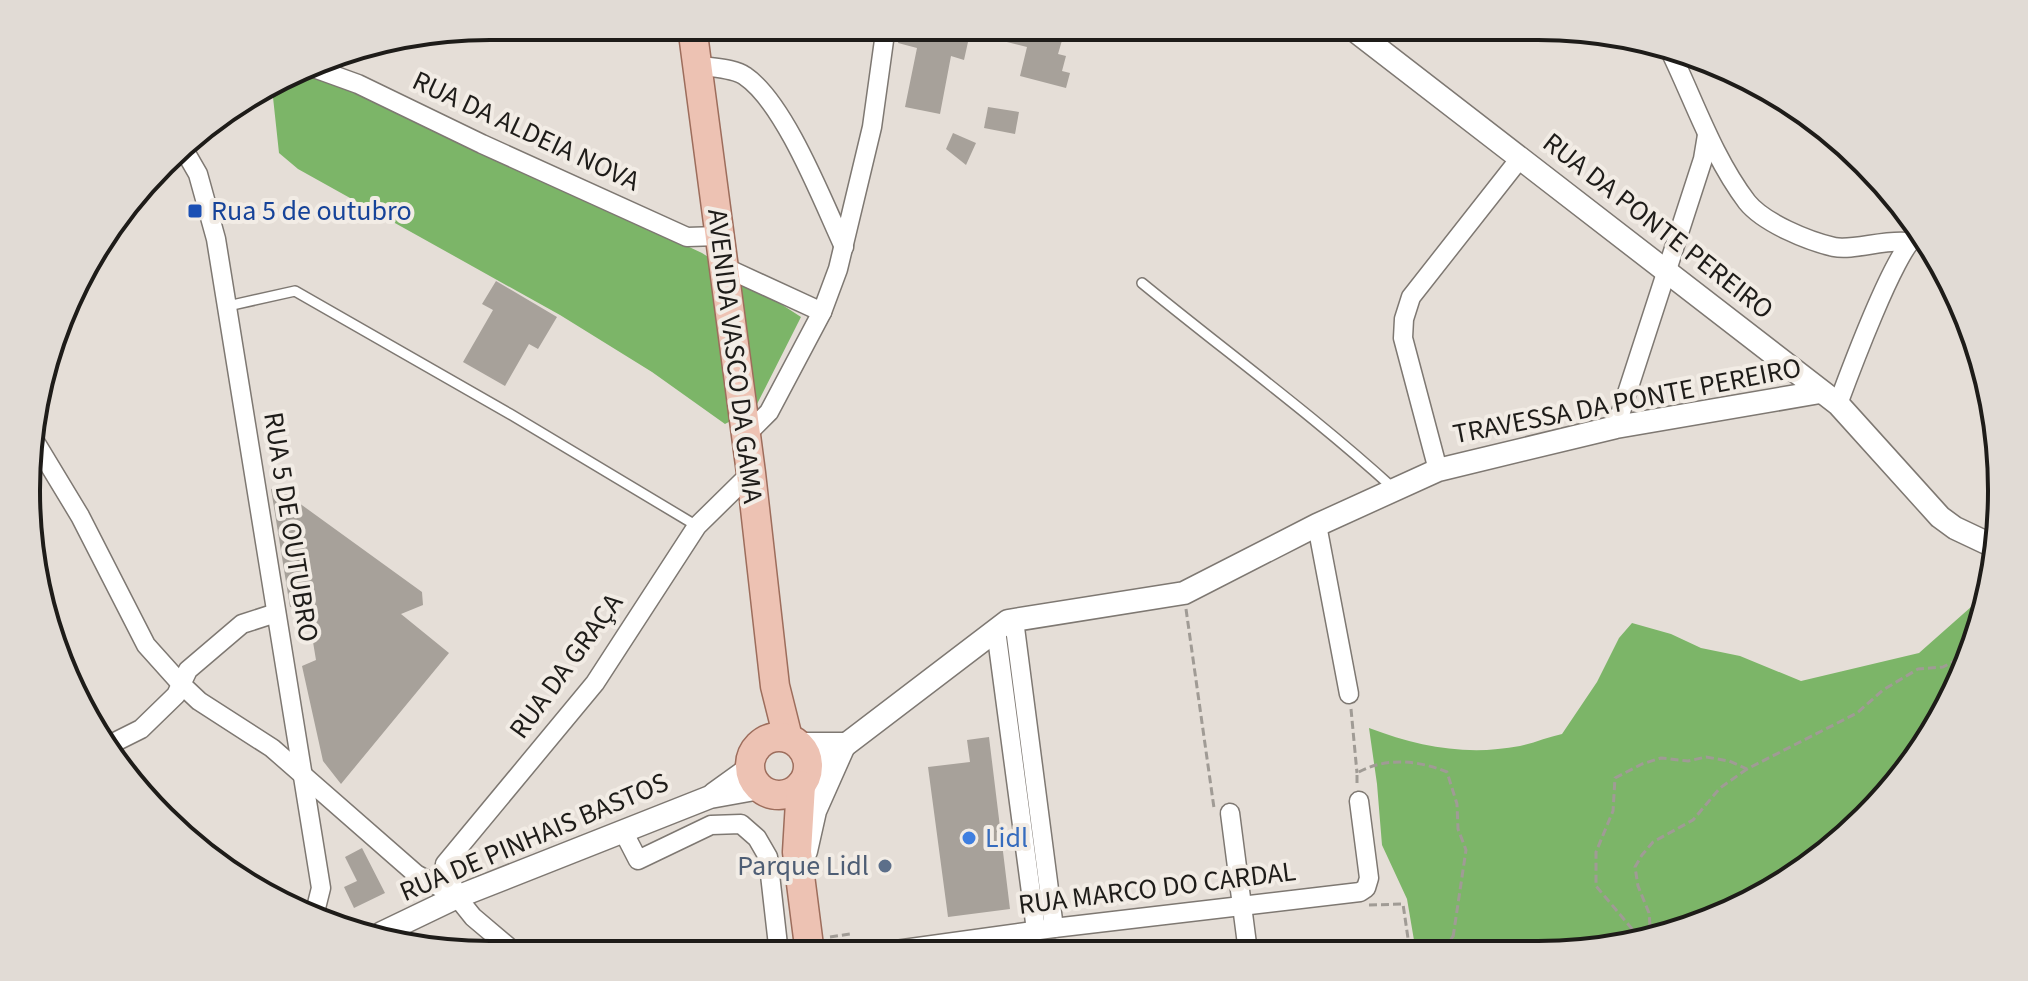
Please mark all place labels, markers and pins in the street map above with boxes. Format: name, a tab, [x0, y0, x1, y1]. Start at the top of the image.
place label: Rua 5 de outubro	[211, 191, 412, 231]
marker: Rua 5 de outubro	[186, 202, 204, 220]
place label: Lidl	[985, 818, 1028, 858]
marker: Lidl	[960, 829, 978, 847]
place label: Parque Lidl	[737, 846, 869, 886]
marker: Parque Lidl	[876, 857, 894, 875]

